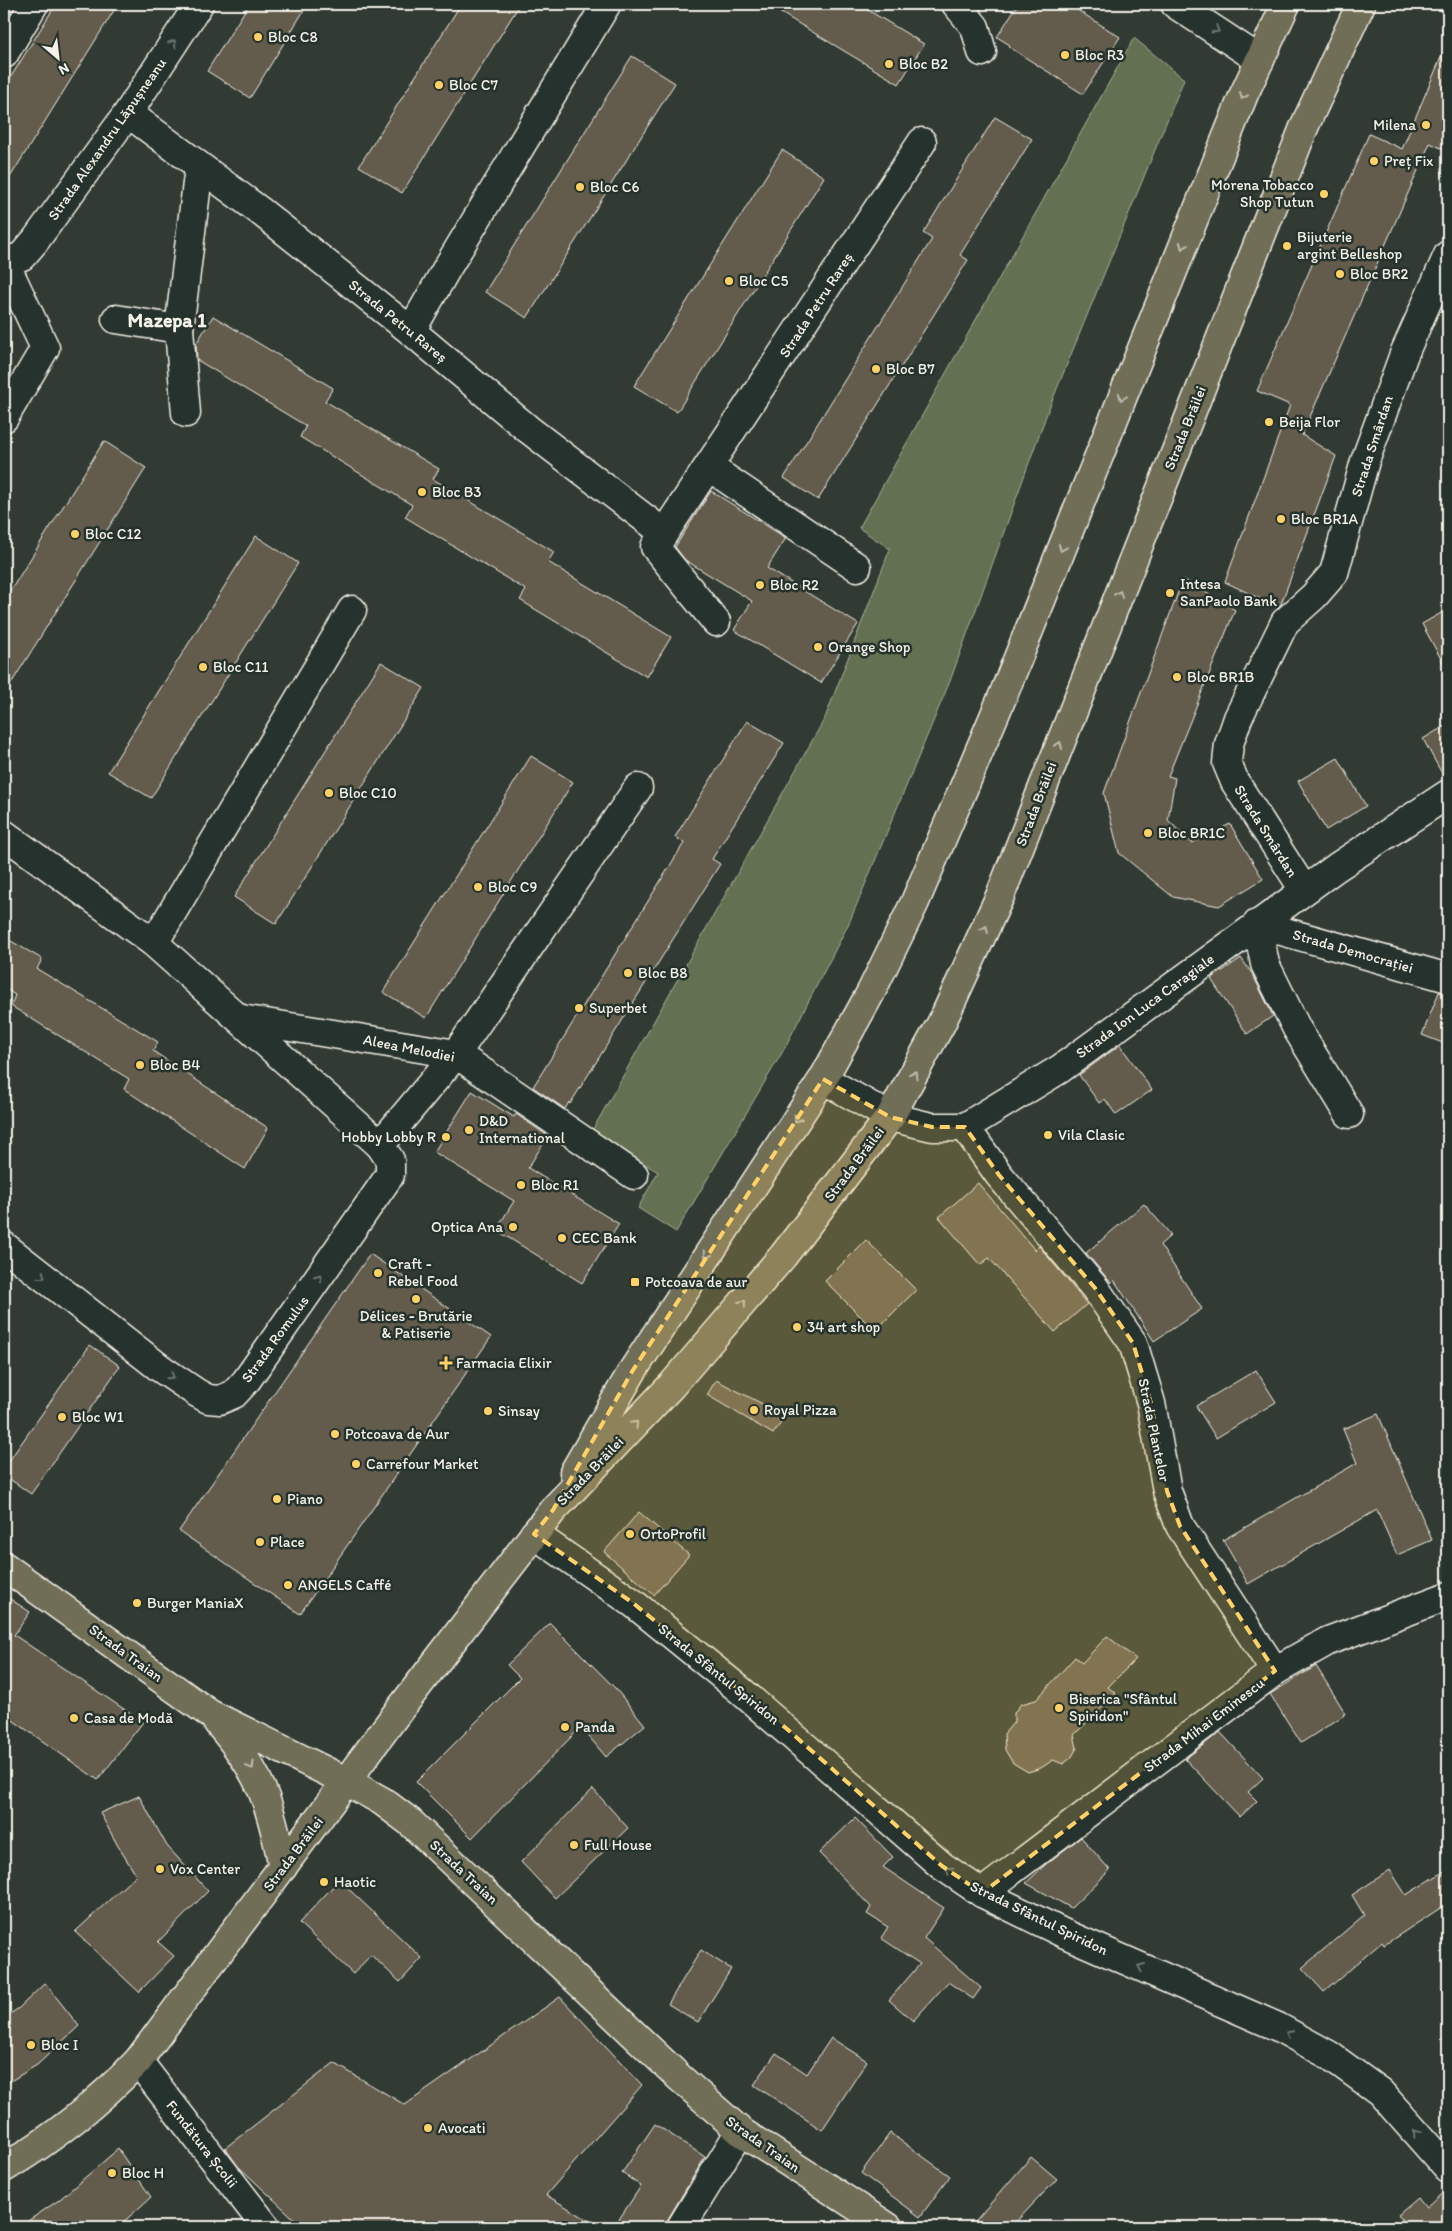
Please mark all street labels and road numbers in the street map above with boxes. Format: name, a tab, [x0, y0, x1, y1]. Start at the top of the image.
street label: Strada Alexandru Lăpușneanu	[44, 54, 170, 224]
street label: Strada Petru Rareș	[775, 249, 857, 361]
street label: Strada Petru Rareș	[345, 276, 451, 367]
street label: Strada Brăilei	[1160, 383, 1210, 473]
street label: Strada Smârdan	[1347, 393, 1397, 499]
street label: Strada Brăilei	[1012, 759, 1060, 849]
street label: Strada Smârdan	[1230, 782, 1302, 881]
street label: Strada Democrației	[1291, 925, 1415, 977]
street label: Strada Ion Luca Caragiale	[1072, 950, 1218, 1062]
street label: Aleea Melodiei	[362, 1030, 456, 1066]
street label: Strada Brăilei	[820, 1123, 888, 1205]
street label: Strada Romulus	[237, 1292, 313, 1386]
street label: Strada Plantelor	[1134, 1377, 1174, 1484]
street label: Strada Brăilei	[553, 1433, 627, 1509]
street label: Strada Traian	[86, 1620, 166, 1686]
street label: Strada Sfântul Spiridon	[655, 1620, 783, 1728]
street label: Strada Mihai Eminescu	[1140, 1674, 1268, 1776]
street label: Strada Brăilei	[259, 1813, 327, 1895]
street label: Strada Traian	[426, 1836, 502, 1908]
street label: Strada Sfântul Spiridon	[967, 1877, 1111, 1959]
street label: Fundătura Școlii	[162, 2097, 242, 2191]
street label: Strada Traian	[722, 2112, 804, 2176]

